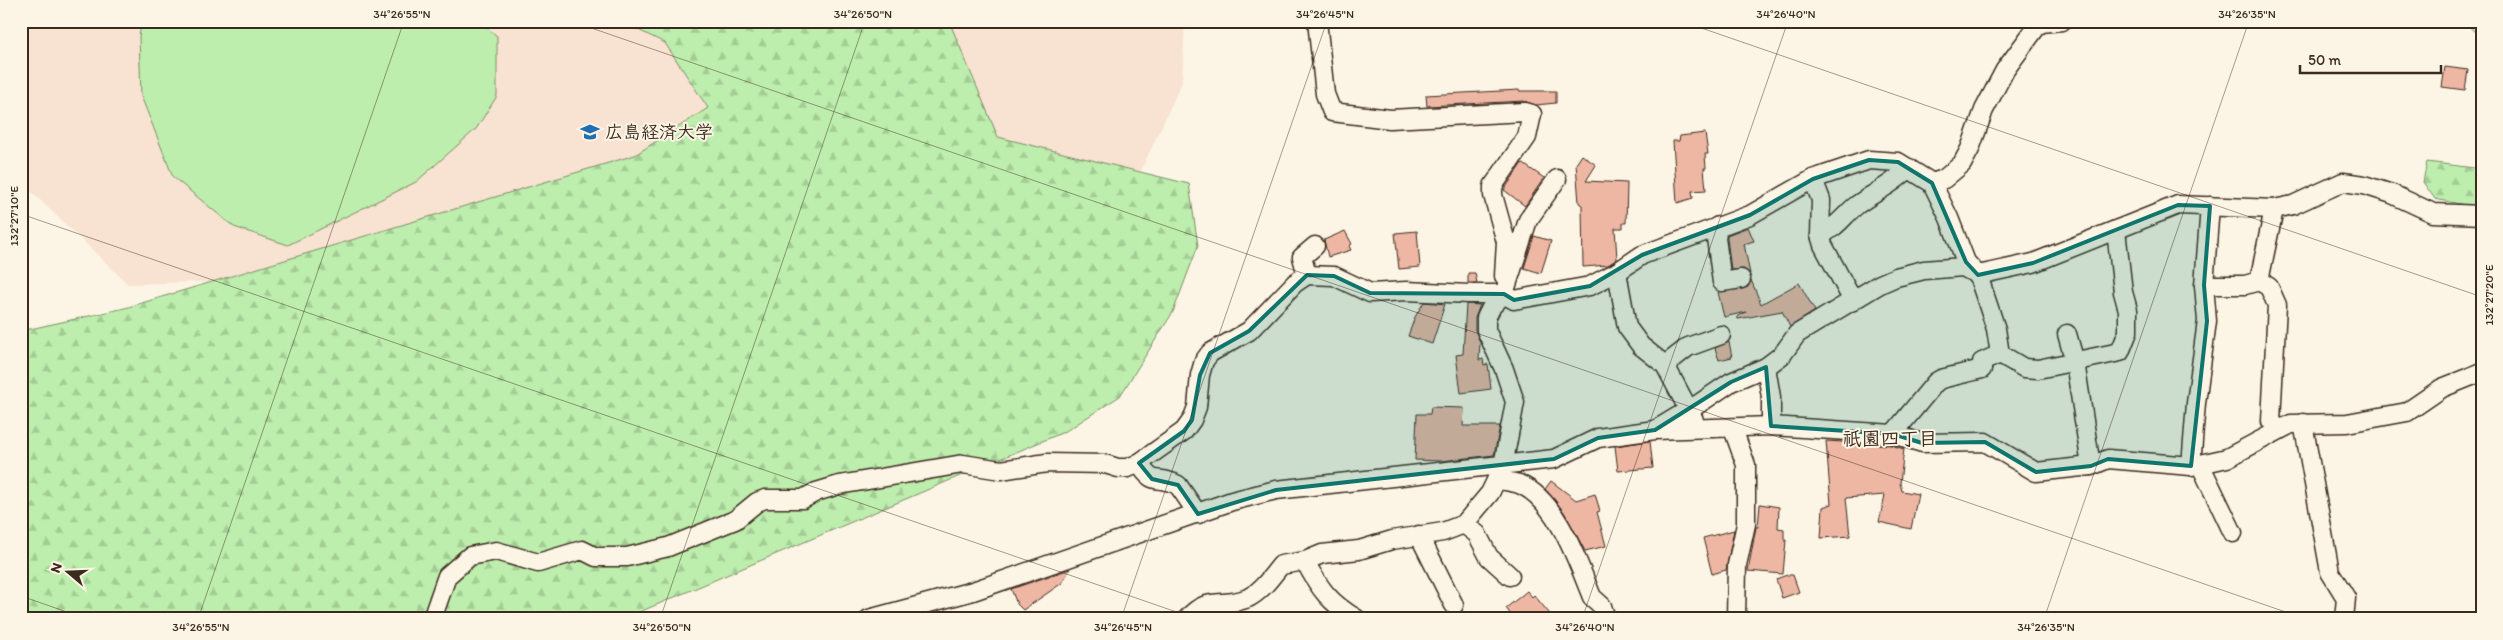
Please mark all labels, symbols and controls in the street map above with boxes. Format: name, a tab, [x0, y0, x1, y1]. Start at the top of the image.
text: 34°26'55"N	[373, 7, 431, 21]
text: 34°26'50"N	[834, 7, 892, 21]
text: 34°26'45"N	[1296, 7, 1354, 21]
text: 34°26'40"N	[1756, 7, 1816, 21]
text: 34°26'35"N	[2218, 7, 2276, 21]
scale bar	[2300, 42, 2442, 74]
text: 50 m	[2308, 51, 2341, 69]
school or university icon: 広島経済大学	[579, 121, 601, 143]
place label: 広島経済大学	[605, 121, 713, 143]
text: 132°27'10"E	[7, 185, 21, 246]
text: 132°27'20"E	[2482, 264, 2496, 326]
district label: 祇園四丁目	[1842, 427, 1938, 450]
north arrow	[42, 548, 92, 598]
text: N	[47, 561, 66, 575]
text: 34°26'55"N	[172, 620, 230, 634]
text: 34°26'50"N	[633, 620, 691, 634]
text: 34°26'45"N	[1094, 620, 1152, 634]
text: 34°26'40"N	[1555, 620, 1615, 634]
text: 34°26'35"N	[2017, 620, 2075, 634]

